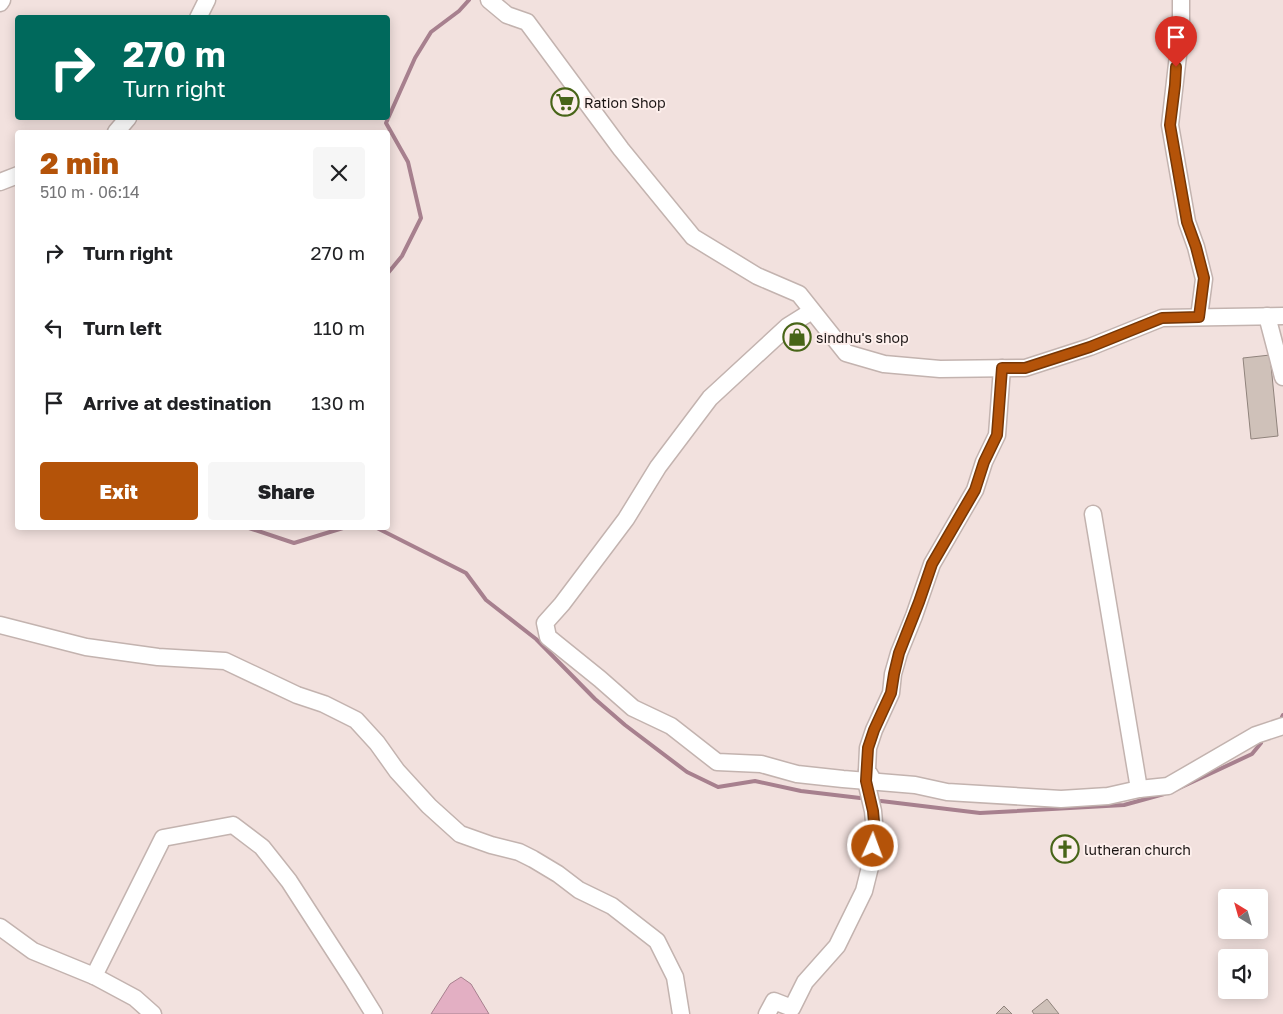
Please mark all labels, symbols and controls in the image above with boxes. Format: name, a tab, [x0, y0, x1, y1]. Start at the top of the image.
pin	[1155, 16, 1197, 67]
icon: arrive	[1162, 23, 1190, 51]
text: 270 m	[123, 33, 226, 75]
icon: right	[40, 35, 105, 100]
text: Turn right	[123, 75, 226, 102]
supermarket icon: Ration Shop	[550, 87, 580, 117]
place label: Ration Shop	[584, 94, 666, 111]
text: 2 min	[40, 145, 119, 181]
button: close	[313, 147, 365, 199]
text: 510 m · 06:14	[40, 182, 140, 202]
icon: right	[40, 239, 68, 267]
text: Turn right	[83, 241, 173, 264]
text: 270 m	[311, 241, 365, 264]
icon: left	[40, 314, 68, 342]
text: Turn left	[83, 316, 162, 339]
text: 110 m	[313, 316, 365, 339]
shop icon: sindhu's shop	[782, 322, 812, 352]
place label: sindhu's shop	[816, 329, 909, 346]
icon: arrive	[40, 389, 68, 417]
text: Arrive at destination	[83, 391, 271, 414]
text: 130 m	[311, 391, 365, 414]
button: Exit	[40, 462, 198, 520]
button: Share	[208, 462, 365, 520]
position arrow	[846, 819, 898, 871]
church icon: lutheran church	[1050, 834, 1080, 864]
place label: lutheran church	[1084, 841, 1191, 858]
north arrow	[1218, 889, 1268, 939]
map controls	[1218, 889, 1268, 999]
button: sound	[1218, 949, 1268, 999]

